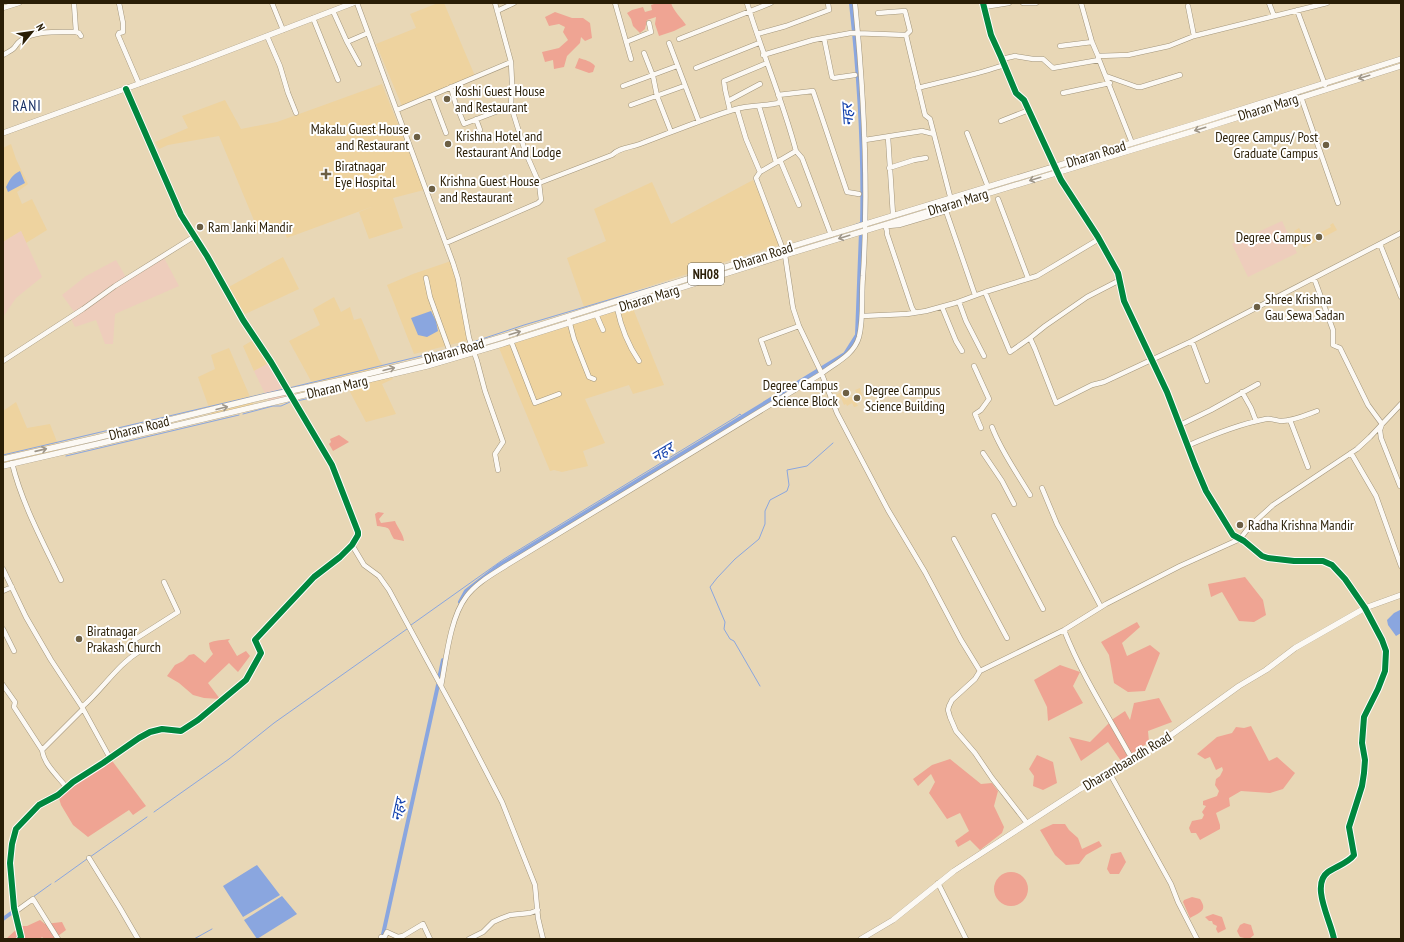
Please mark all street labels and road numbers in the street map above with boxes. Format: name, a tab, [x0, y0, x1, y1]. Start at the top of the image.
street label: Dharan Marg	[1236, 89, 1300, 125]
street label: Dharan Road	[1064, 136, 1128, 172]
street label: Dharan Marg	[926, 184, 990, 220]
street label: Dharan Road	[731, 238, 795, 274]
road number: NH08	[688, 263, 724, 285]
street label: Dharan Marg	[617, 280, 681, 316]
street label: Dharan Road	[422, 334, 486, 368]
street label: Dharan Marg	[305, 371, 369, 403]
street label: Dharan Road	[107, 412, 171, 444]
street label: Dharambaandh Road	[1079, 727, 1175, 795]

